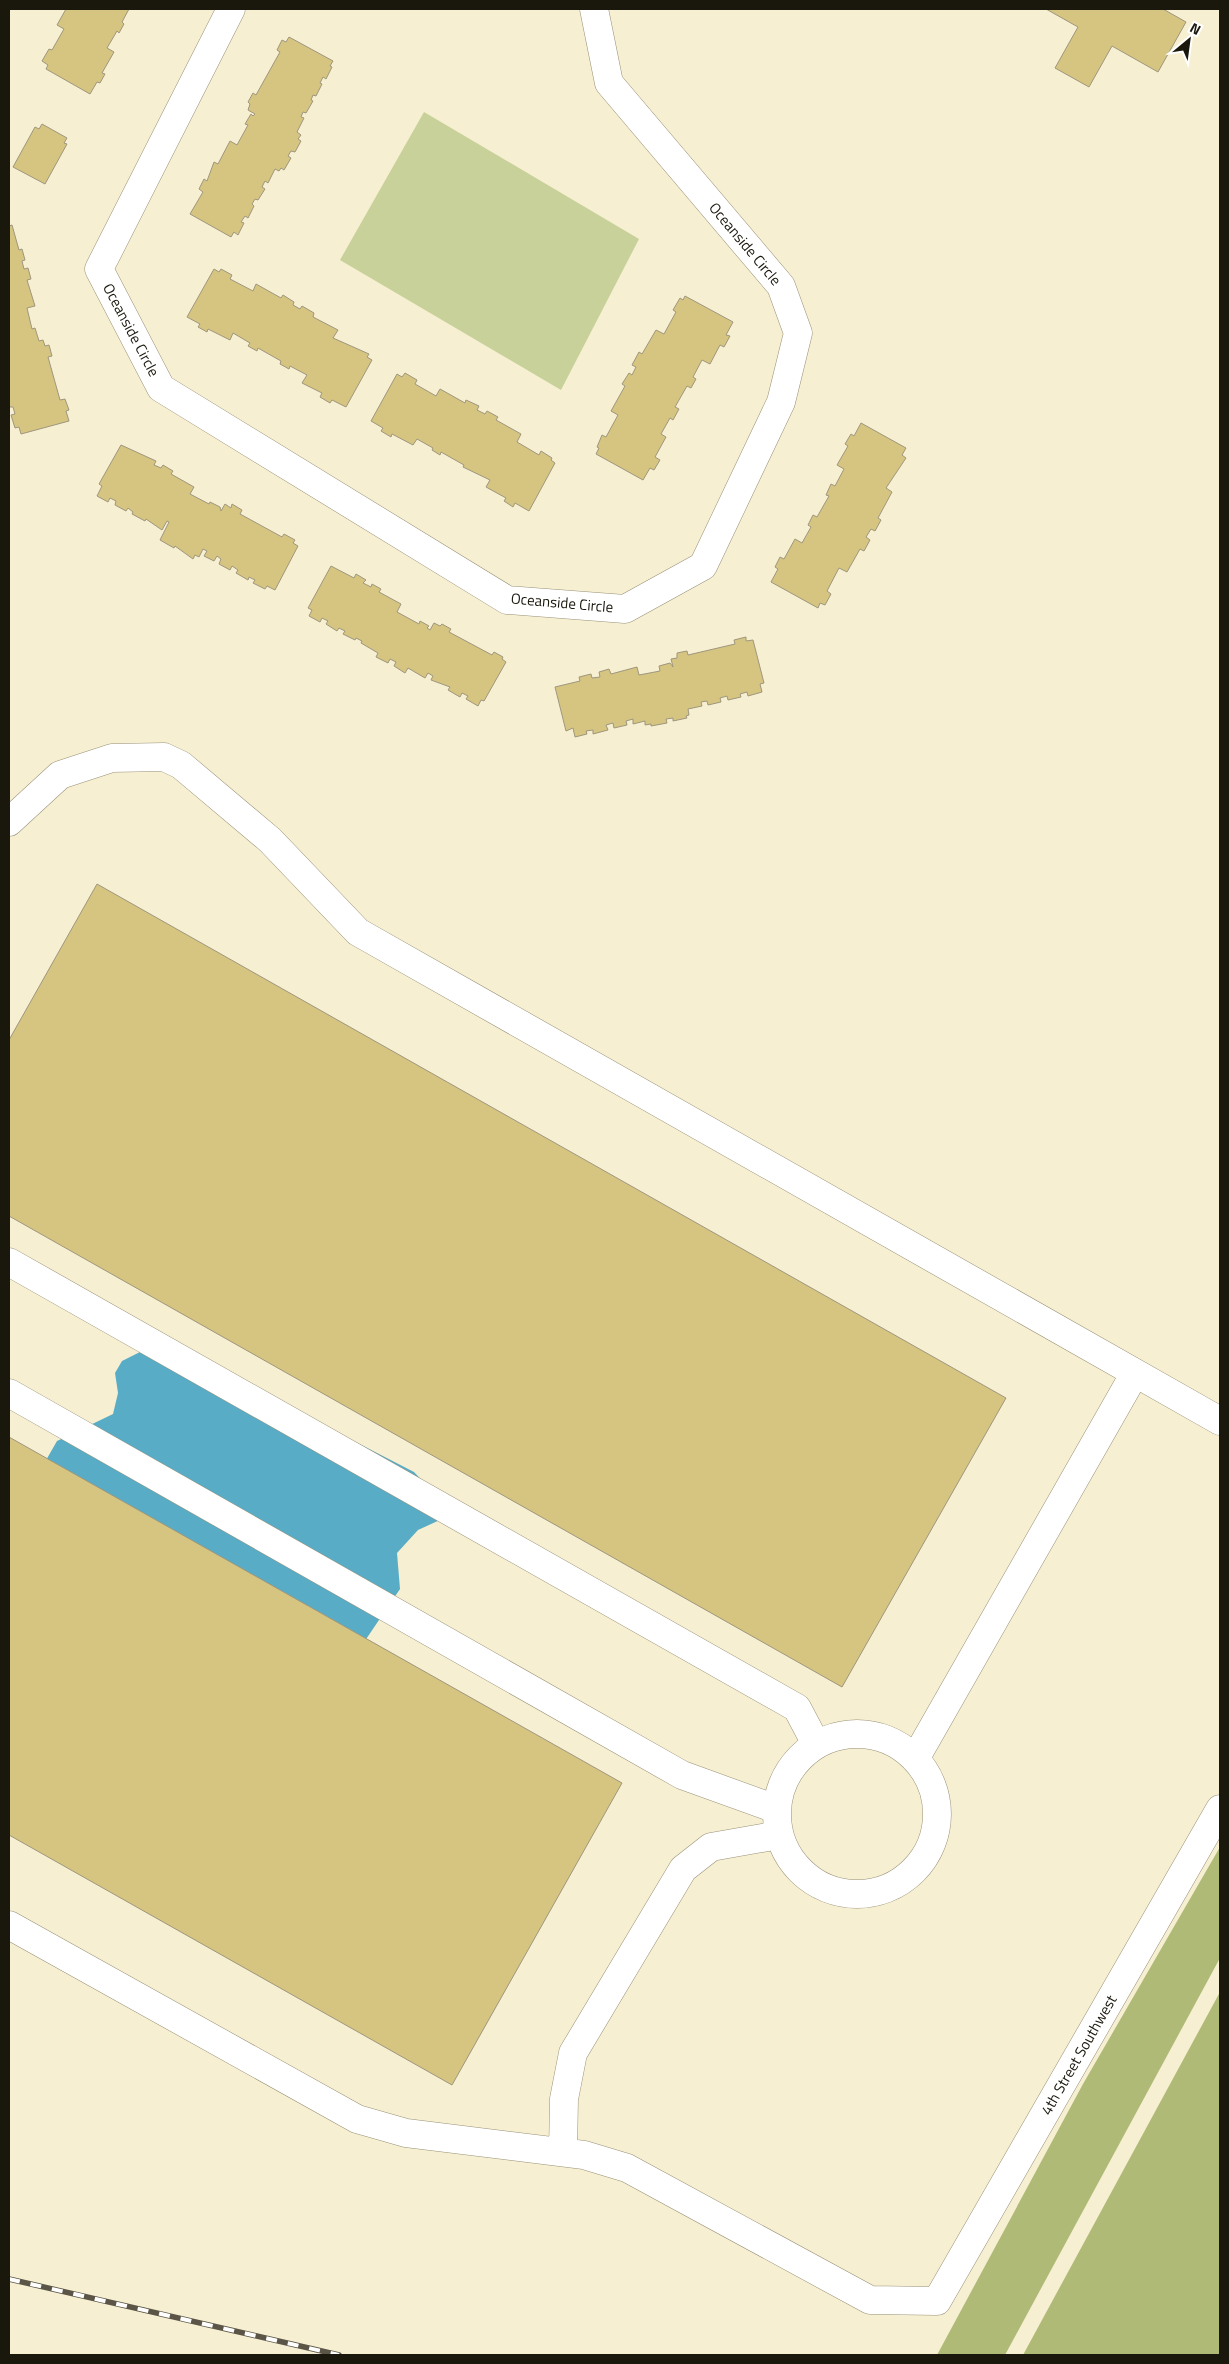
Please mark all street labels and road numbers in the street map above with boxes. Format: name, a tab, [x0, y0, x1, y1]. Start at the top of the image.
street label: Oceanside Circle	[704, 197, 787, 290]
street label: Oceanside Circle	[97, 279, 166, 380]
street label: Oceanside Circle	[510, 587, 614, 618]
street label: 4th Street Southwest	[1035, 1990, 1123, 2119]

